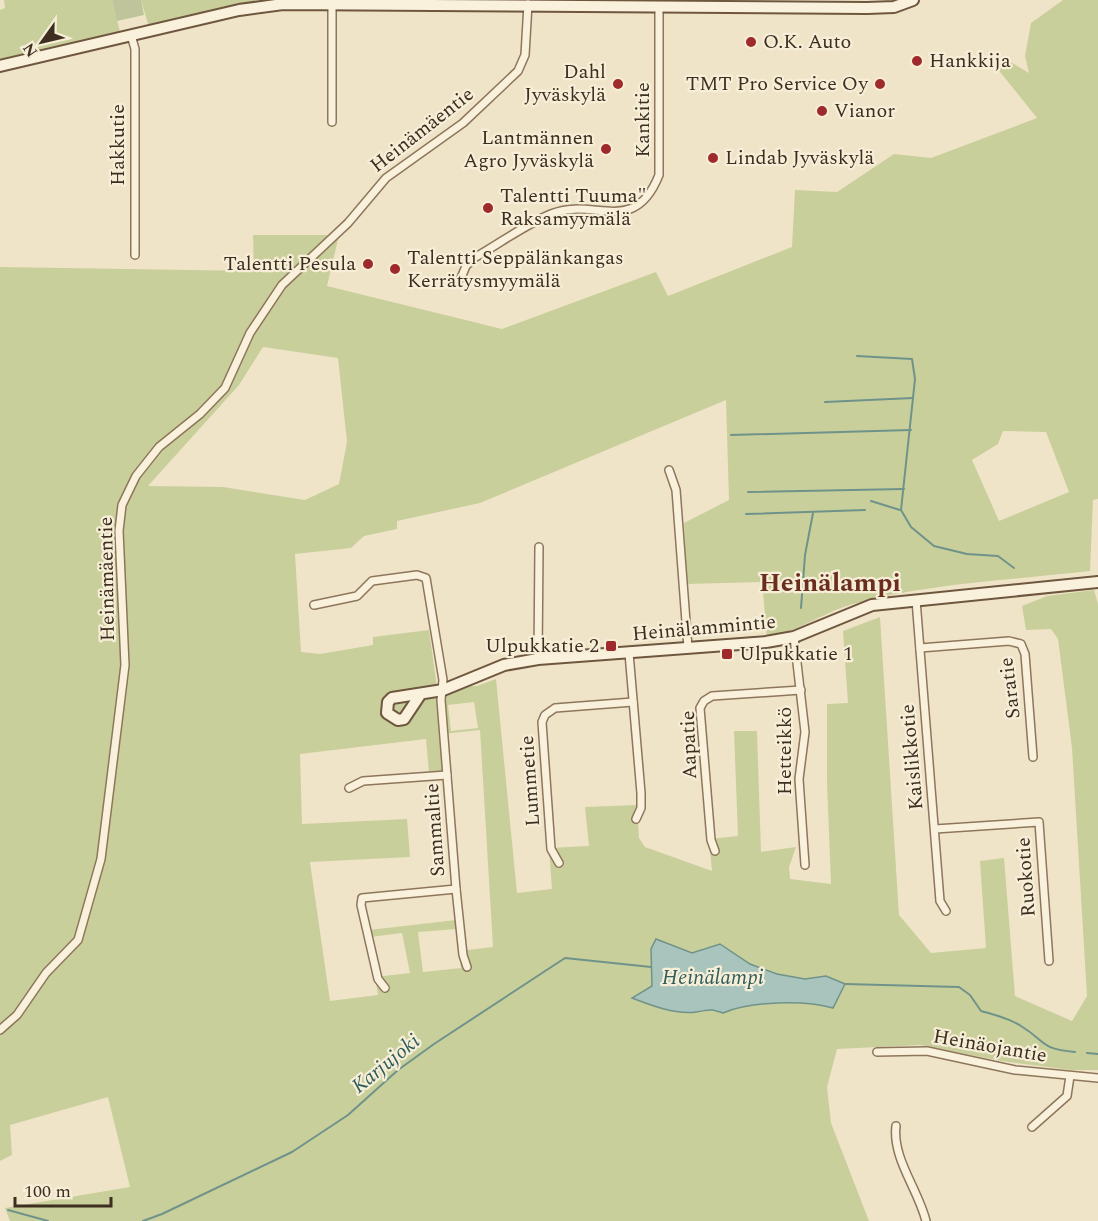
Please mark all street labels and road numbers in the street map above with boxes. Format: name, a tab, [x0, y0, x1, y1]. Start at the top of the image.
street label: Heinämäentie	[364, 80, 480, 180]
street label: Kankitie	[628, 82, 658, 158]
street label: Hakkutie	[103, 104, 133, 186]
street label: Heinämäentie	[91, 516, 123, 642]
street label: Heinälammintie	[631, 607, 777, 649]
street label: Saratie	[991, 656, 1029, 720]
street label: Kaislikkotie	[892, 703, 932, 811]
street label: Hetteikkö	[770, 707, 800, 795]
street label: Aapatie	[673, 710, 705, 780]
street label: Lummetie	[512, 735, 548, 827]
street label: Sammaltie	[417, 782, 453, 878]
street label: Ruokotie	[1008, 836, 1044, 918]
street label: Heinäojantie	[931, 1021, 1049, 1071]

